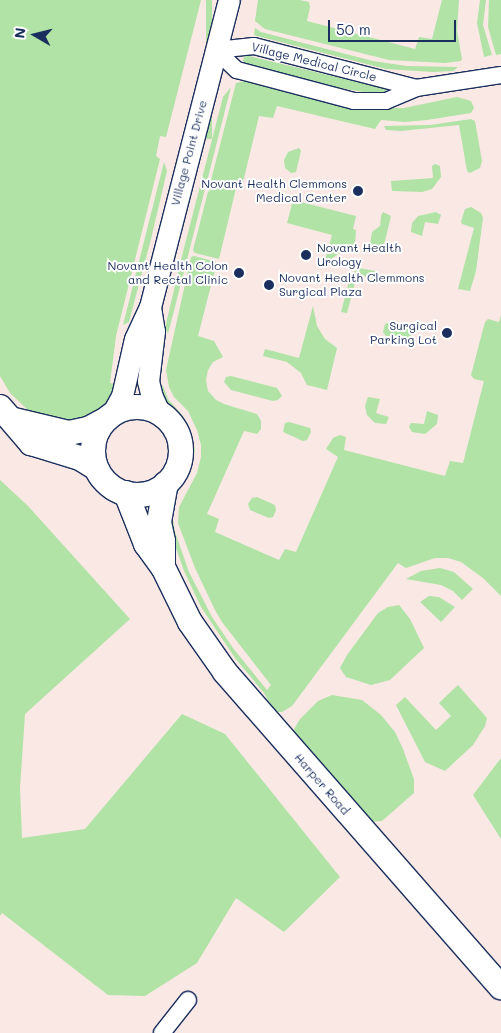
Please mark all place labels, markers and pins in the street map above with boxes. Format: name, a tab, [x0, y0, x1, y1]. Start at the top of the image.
place label: Novant Health Clemmons Medical Center	[201, 177, 347, 205]
marker: Novant Health Clemmons Medical Center	[351, 184, 365, 198]
place label: Novant Health Urology	[317, 241, 401, 269]
marker: Novant Health Urology	[299, 248, 313, 262]
place label: Novant Health Colon and Rectal Clinic	[108, 259, 228, 287]
marker: Novant Health Colon and Rectal Clinic	[232, 266, 246, 280]
place label: Novant Health Clemmons Surgical Plaza	[279, 271, 425, 299]
marker: Novant Health Clemmons Surgical Plaza	[263, 279, 275, 291]
place label: Surgical Parking Lot	[370, 319, 437, 347]
marker: Surgical Parking Lot	[441, 327, 453, 339]

